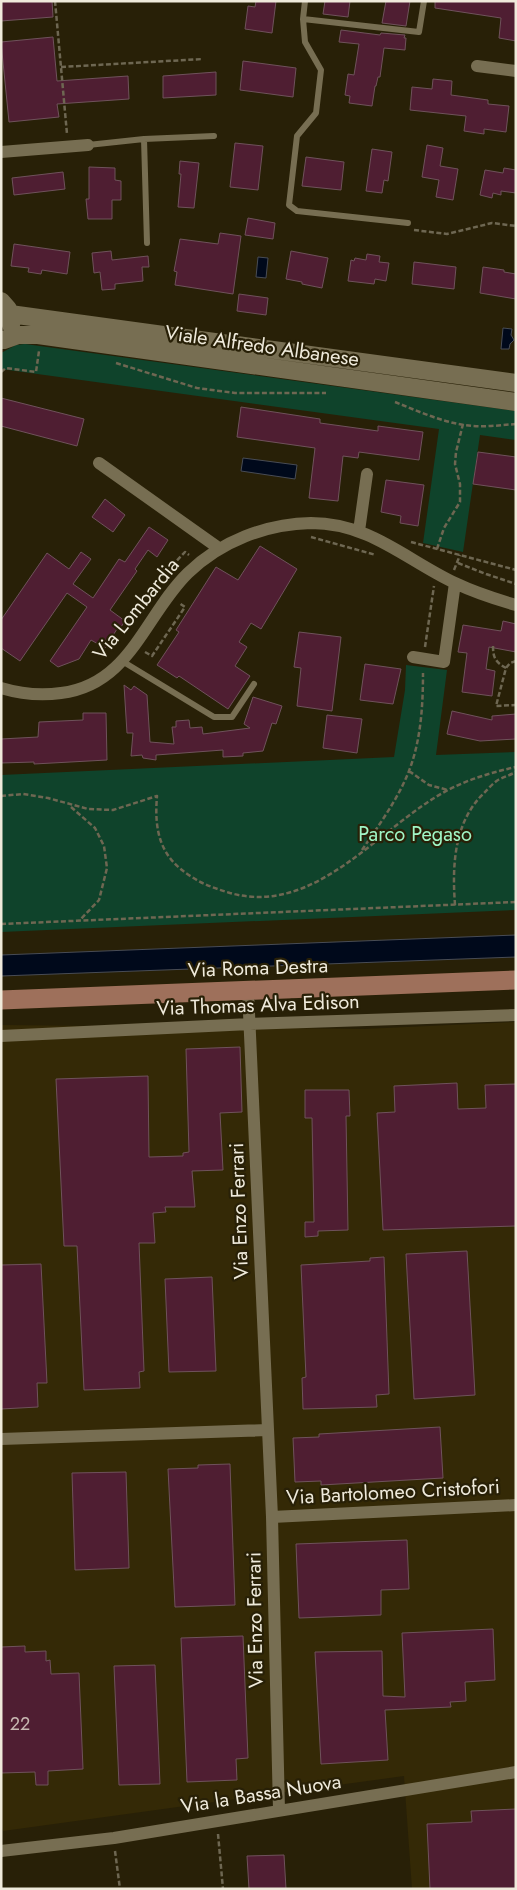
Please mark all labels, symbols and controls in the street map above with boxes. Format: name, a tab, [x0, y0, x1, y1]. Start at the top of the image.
street label: Viale Alfredo Albanese	[163, 318, 361, 374]
street label: Via Lombardia	[86, 552, 186, 666]
park label: Parco Pegaso	[358, 820, 472, 849]
street label: Via Roma Destra	[187, 951, 329, 985]
street label: Via Thomas Alva Edison	[156, 987, 360, 1023]
street label: Via Enzo Ferrari	[222, 1142, 256, 1280]
street label: Via Bartolomeo Cristofori	[285, 1472, 501, 1512]
street label: Via Enzo Ferrari	[239, 1552, 271, 1688]
house number: 22	[10, 1711, 30, 1737]
street label: Via la Bassa Nuova	[179, 1767, 343, 1821]

